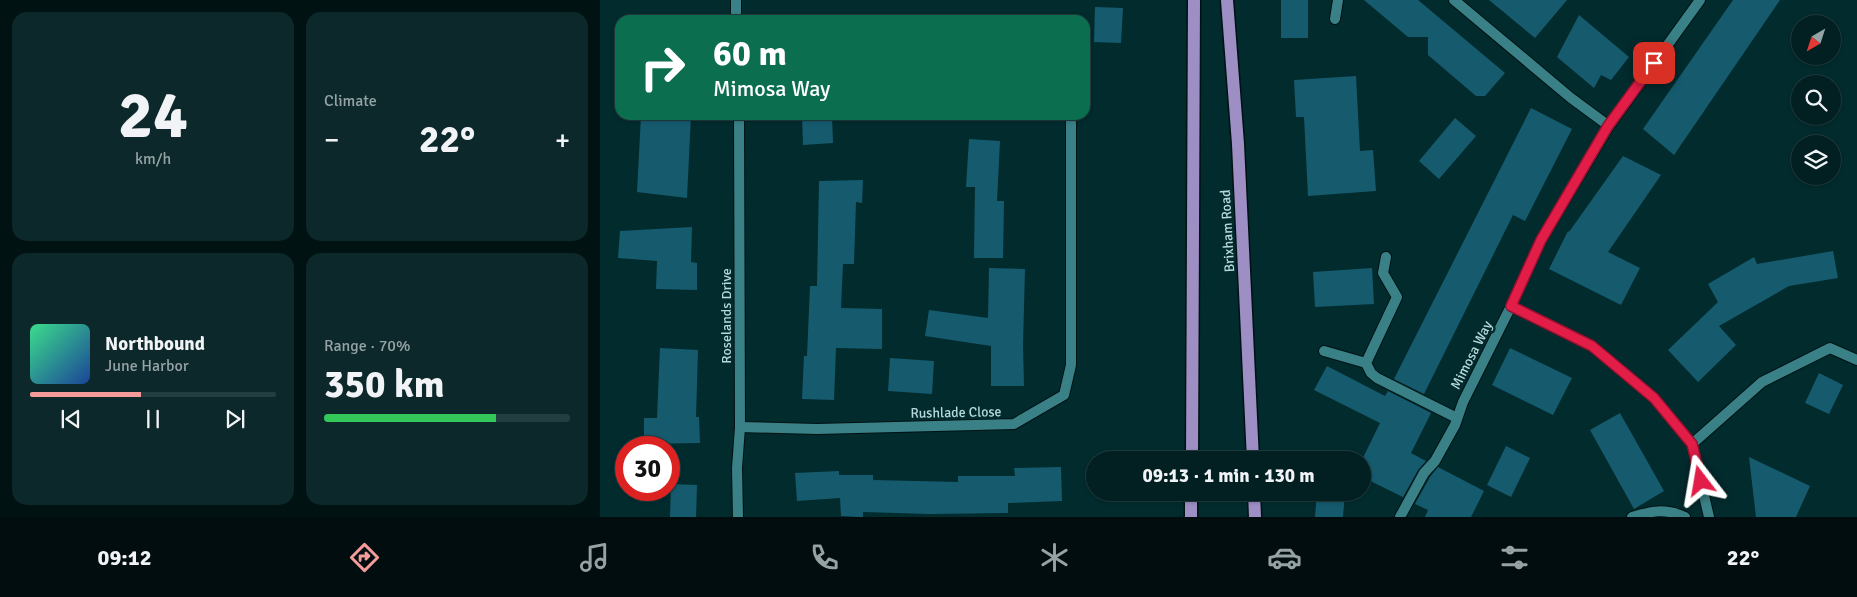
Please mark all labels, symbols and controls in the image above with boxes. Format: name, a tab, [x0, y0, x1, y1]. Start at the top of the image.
north arrow	[1791, 15, 1841, 65]
map controls	[1791, 15, 1841, 185]
text: 60 m	[713, 32, 787, 75]
icon: right	[630, 35, 695, 100]
pin	[1633, 42, 1675, 84]
icon: arrive	[1640, 49, 1668, 77]
text: Mimosa Way	[713, 75, 830, 102]
button: search	[1791, 75, 1841, 125]
text: 24	[118, 76, 188, 156]
text: Climate	[324, 91, 377, 111]
text: 22°	[419, 116, 475, 163]
text: −	[324, 123, 339, 157]
text: +	[555, 123, 570, 157]
button: layers	[1791, 135, 1841, 185]
text: km/h	[135, 149, 171, 169]
street label: Brixham Road	[1217, 189, 1238, 273]
street label: Roselands Drive	[718, 268, 735, 364]
street label: Mimosa Way	[1447, 318, 1496, 392]
text: Northbound	[105, 332, 205, 356]
text: Range · 70%	[324, 336, 410, 356]
text: June Harbor	[105, 356, 189, 376]
text: 350 km	[324, 361, 445, 408]
street label: Rushlade Close	[910, 403, 1002, 422]
icon: previous	[57, 405, 85, 433]
icon: pause	[139, 405, 167, 433]
icon: next	[221, 405, 249, 433]
speed limit sign: 30	[615, 436, 680, 501]
position arrow	[1674, 454, 1726, 506]
text: 09:13 · 1 min · 130 m	[1142, 464, 1315, 488]
icon: directions	[347, 540, 382, 575]
icon: music	[577, 540, 612, 575]
icon: phone	[807, 540, 842, 575]
icon: climate	[1037, 540, 1072, 575]
icon: car	[1267, 540, 1302, 575]
icon: filters	[1497, 540, 1532, 575]
text: 09:12	[98, 544, 152, 571]
text: 22°	[1727, 544, 1759, 571]

